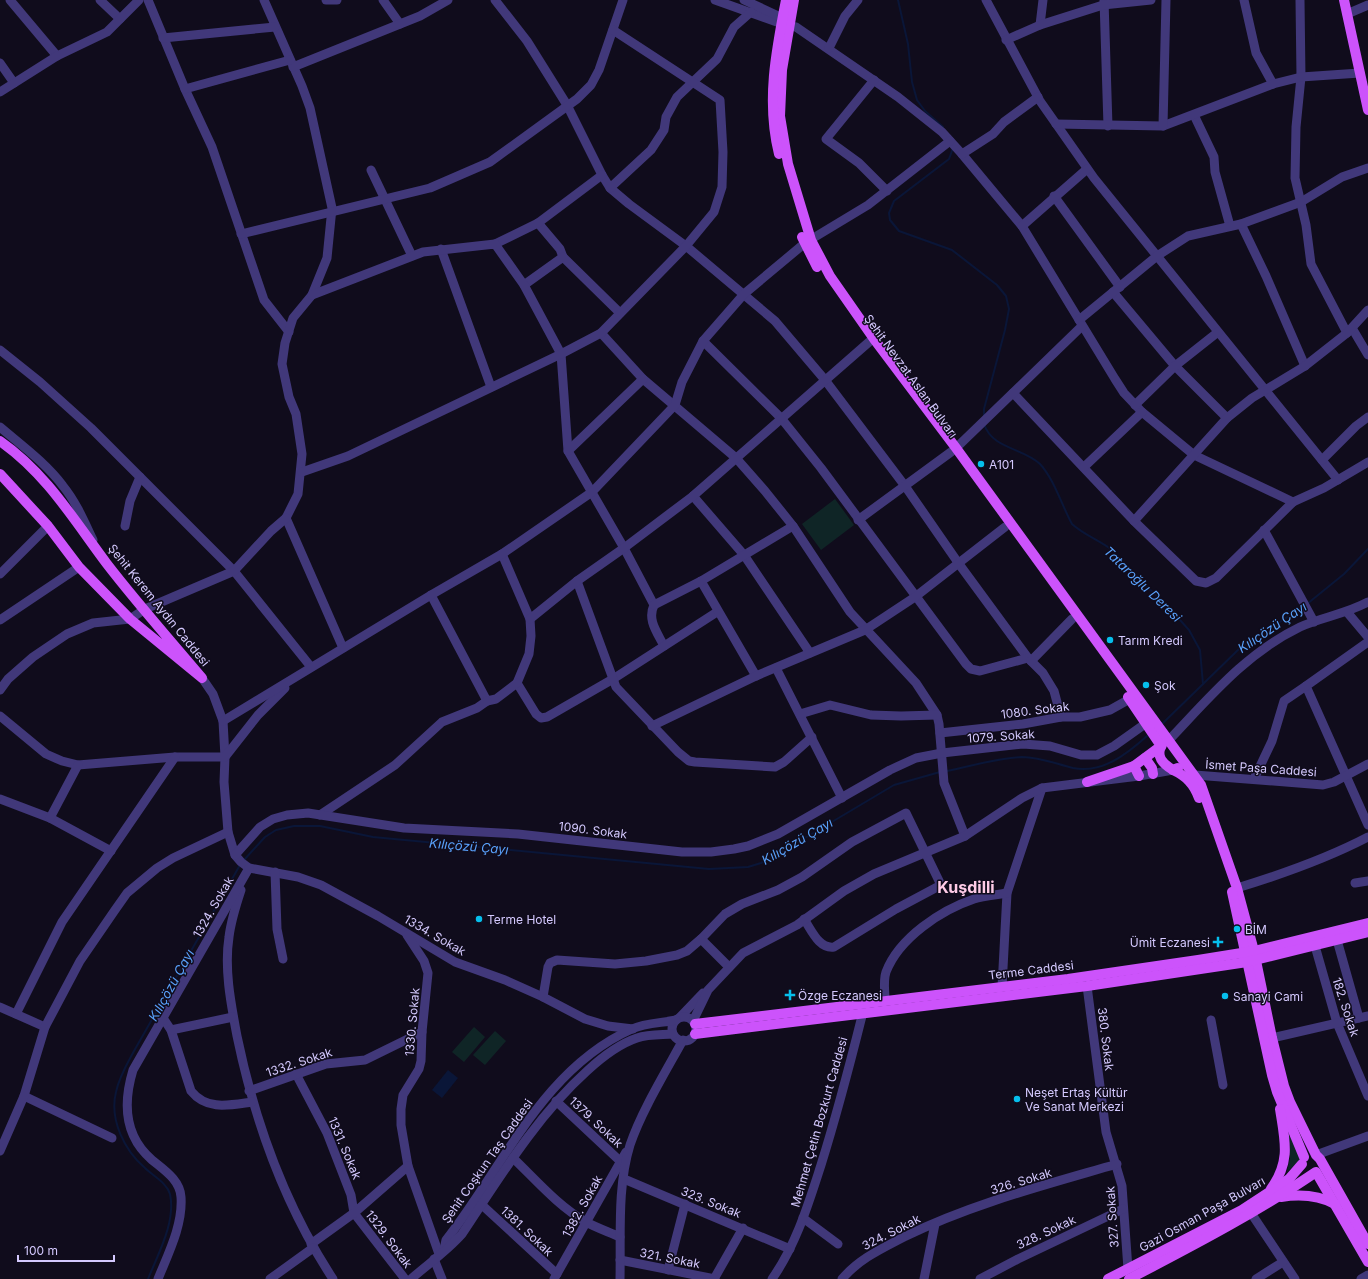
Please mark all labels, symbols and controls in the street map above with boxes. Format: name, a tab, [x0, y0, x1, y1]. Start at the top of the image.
street label: Şehit Nevzat Aslan Bulvarı	[861, 311, 961, 441]
place label: A101	[989, 457, 1014, 472]
marker: A101	[976, 459, 986, 469]
street label: Şehit Kerem Aydın Caddesi	[105, 541, 213, 669]
water label: Tataroğlu Deresi	[1101, 543, 1186, 626]
water label: Kılıçözü Çayı	[1234, 598, 1310, 656]
place label: Tarım Kredi	[1118, 633, 1183, 648]
marker: Tarım Kredi	[1105, 635, 1115, 645]
place label: Şok	[1154, 678, 1176, 693]
marker: Şok	[1141, 680, 1151, 690]
street label: 1080. Sokak	[1000, 698, 1070, 722]
street label: 1079. Sokak	[967, 726, 1036, 746]
street label: İsmet Paşa Caddesi	[1205, 757, 1317, 779]
water label: Kılıçözü Çayı	[758, 814, 836, 868]
street label: 1090. Sokak	[558, 818, 628, 842]
water label: Kılıçözü Çayı	[429, 835, 509, 857]
street label: 1324. Sokak	[189, 873, 237, 940]
district label: Kuşdilli	[937, 877, 995, 897]
street label: 1334. Sokak	[402, 911, 469, 959]
place label: Terme Hotel	[487, 912, 556, 927]
marker: Terme Hotel	[474, 914, 484, 924]
place label: BİM	[1245, 922, 1267, 937]
marker: BİM	[1232, 924, 1242, 934]
place label: Ümit Eczanesi	[1130, 935, 1210, 950]
marker: Ümit Eczanesi	[1213, 937, 1223, 947]
water label: Kılıçözü Çayı	[145, 946, 197, 1024]
street label: Terme Caddesi	[987, 957, 1075, 983]
street label: 182. Sokak	[1329, 976, 1363, 1039]
street label: 1330. Sokak	[402, 987, 422, 1057]
place label: Özge Eczanesi	[798, 988, 882, 1003]
place label: Sanayi Cami	[1233, 989, 1303, 1004]
marker: Özge Eczanesi	[785, 990, 795, 1000]
marker: Sanayi Cami	[1220, 991, 1230, 1001]
street label: 380. Sokak	[1095, 1006, 1117, 1072]
street label: Mehmet Çetin Bozkurt Caddesi	[787, 1035, 851, 1209]
street label: 1332. Sokak	[264, 1044, 334, 1080]
place label: Neşet Ertaş Kültür Ve Sanat Merkezi	[1025, 1085, 1128, 1114]
street label: 1379. Sokak	[566, 1093, 626, 1151]
marker: Neşet Ertaş Kültür Ve Sanat Merkezi	[1012, 1094, 1022, 1104]
street label: Şehit Coşkun Taş Caddesi	[438, 1096, 536, 1226]
street label: 1331. Sokak	[325, 1115, 365, 1182]
street label: 326. Sokak	[988, 1164, 1054, 1197]
street label: 1382. Sokak	[559, 1172, 605, 1240]
street label: Gazi Osman Paşa Bulvarı	[1136, 1173, 1268, 1255]
street label: 323. Sokak	[679, 1183, 744, 1221]
street label: 327. Sokak	[1102, 1185, 1122, 1248]
street label: 1381. Sokak	[498, 1203, 557, 1259]
street label: 1329. Sokak	[362, 1207, 416, 1271]
street label: 324. Sokak	[859, 1211, 923, 1253]
street label: 328. Sokak	[1014, 1212, 1078, 1252]
scale bar	[18, 1237, 114, 1263]
text: 100 m	[24, 1243, 58, 1258]
street label: 321. Sokak	[639, 1245, 702, 1271]

